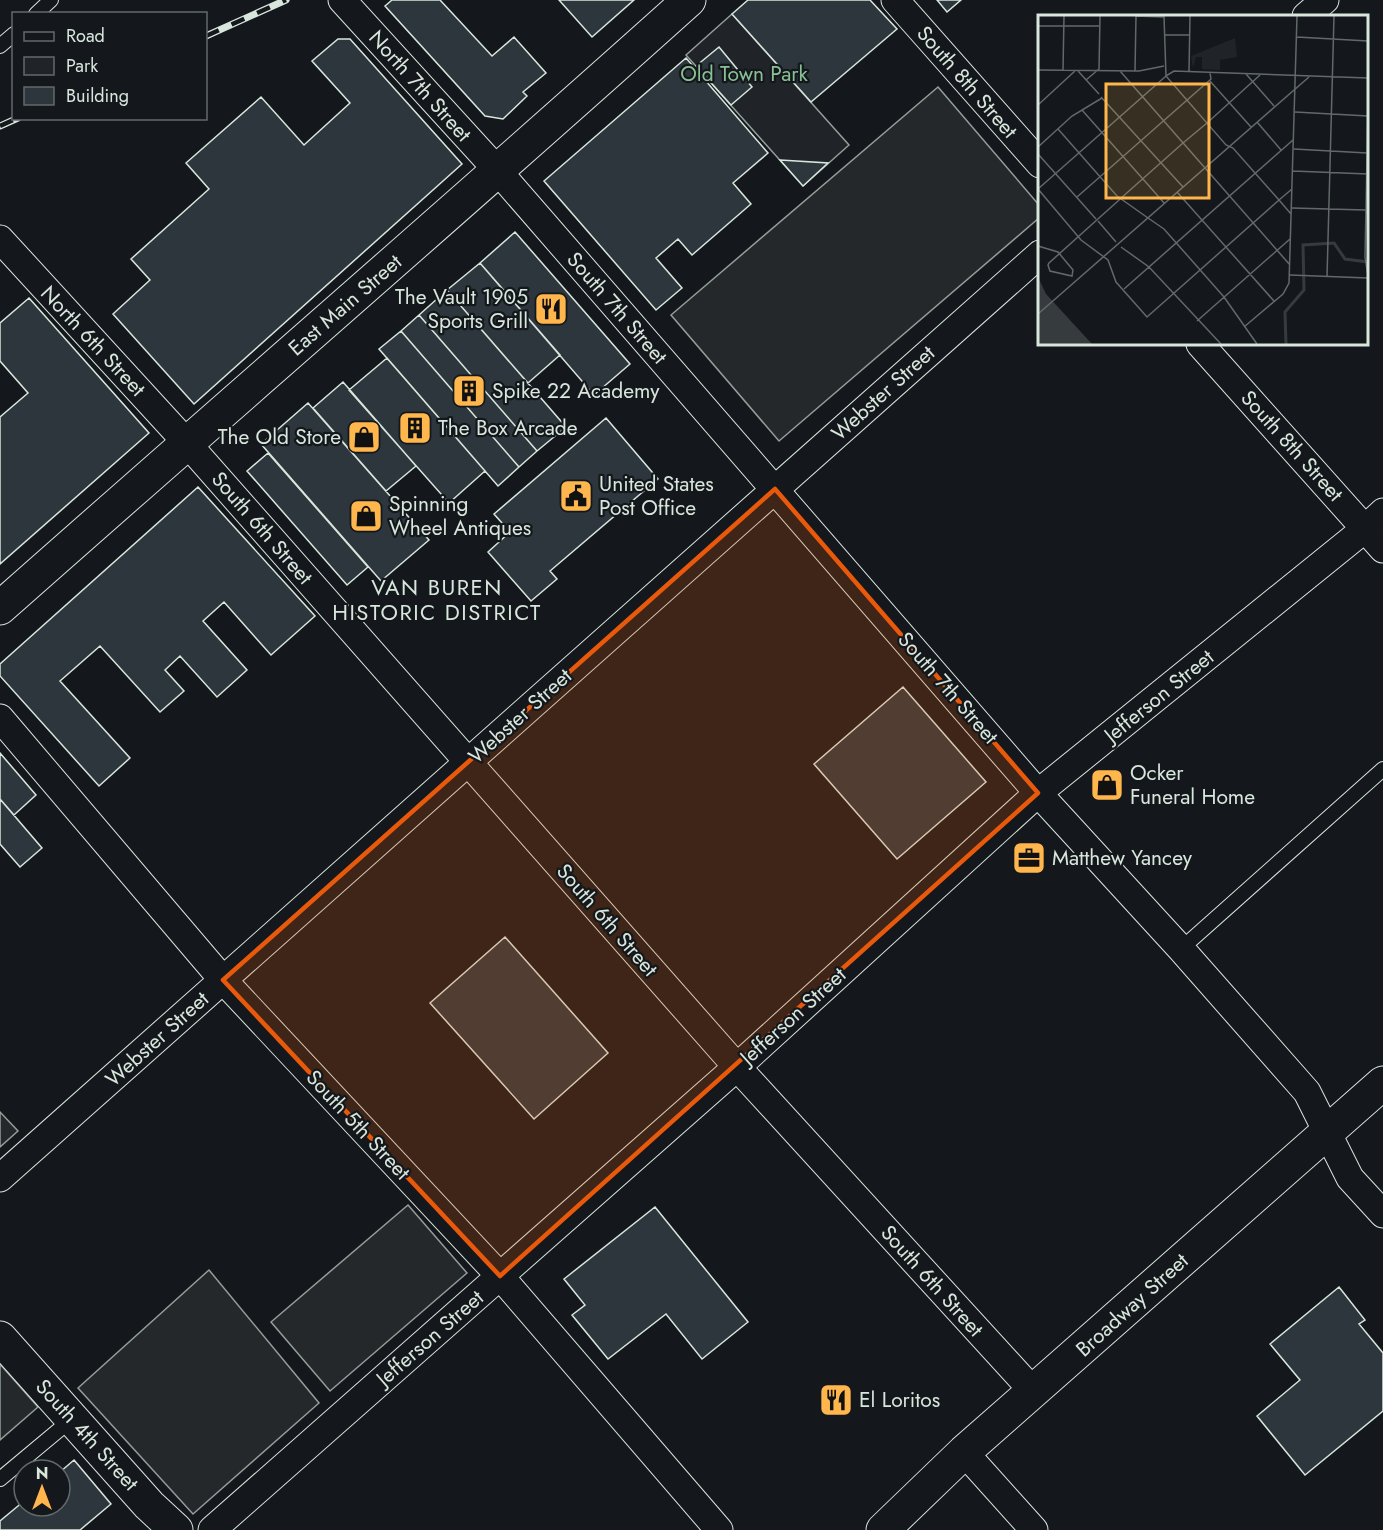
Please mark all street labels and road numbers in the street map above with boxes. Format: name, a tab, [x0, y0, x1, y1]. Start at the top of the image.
street label: South 8th Street	[910, 19, 1024, 145]
street label: North 7th Street	[362, 24, 478, 148]
street label: South 7th Street	[560, 245, 674, 371]
street label: East Main Street	[282, 247, 408, 363]
street label: North 6th Street	[34, 279, 152, 403]
street label: Webster Street	[825, 338, 941, 448]
street label: South 8th Street	[1234, 384, 1350, 508]
street label: South 6th Street	[204, 465, 320, 591]
street label: South 7th Street	[891, 625, 1005, 751]
street label: Jefferson Street	[1095, 642, 1220, 751]
street label: Webster Street	[462, 661, 578, 771]
street label: South 6th Street	[549, 857, 665, 983]
street label: Jefferson Street	[731, 960, 853, 1074]
street label: Webster Street	[99, 984, 215, 1094]
street label: South 5th Street	[299, 1063, 417, 1187]
street label: South 6th Street	[874, 1219, 990, 1343]
street label: Broadway Street	[1069, 1246, 1195, 1364]
street label: Jefferson Street	[368, 1283, 490, 1395]
street label: South 4th Street	[29, 1373, 145, 1497]

